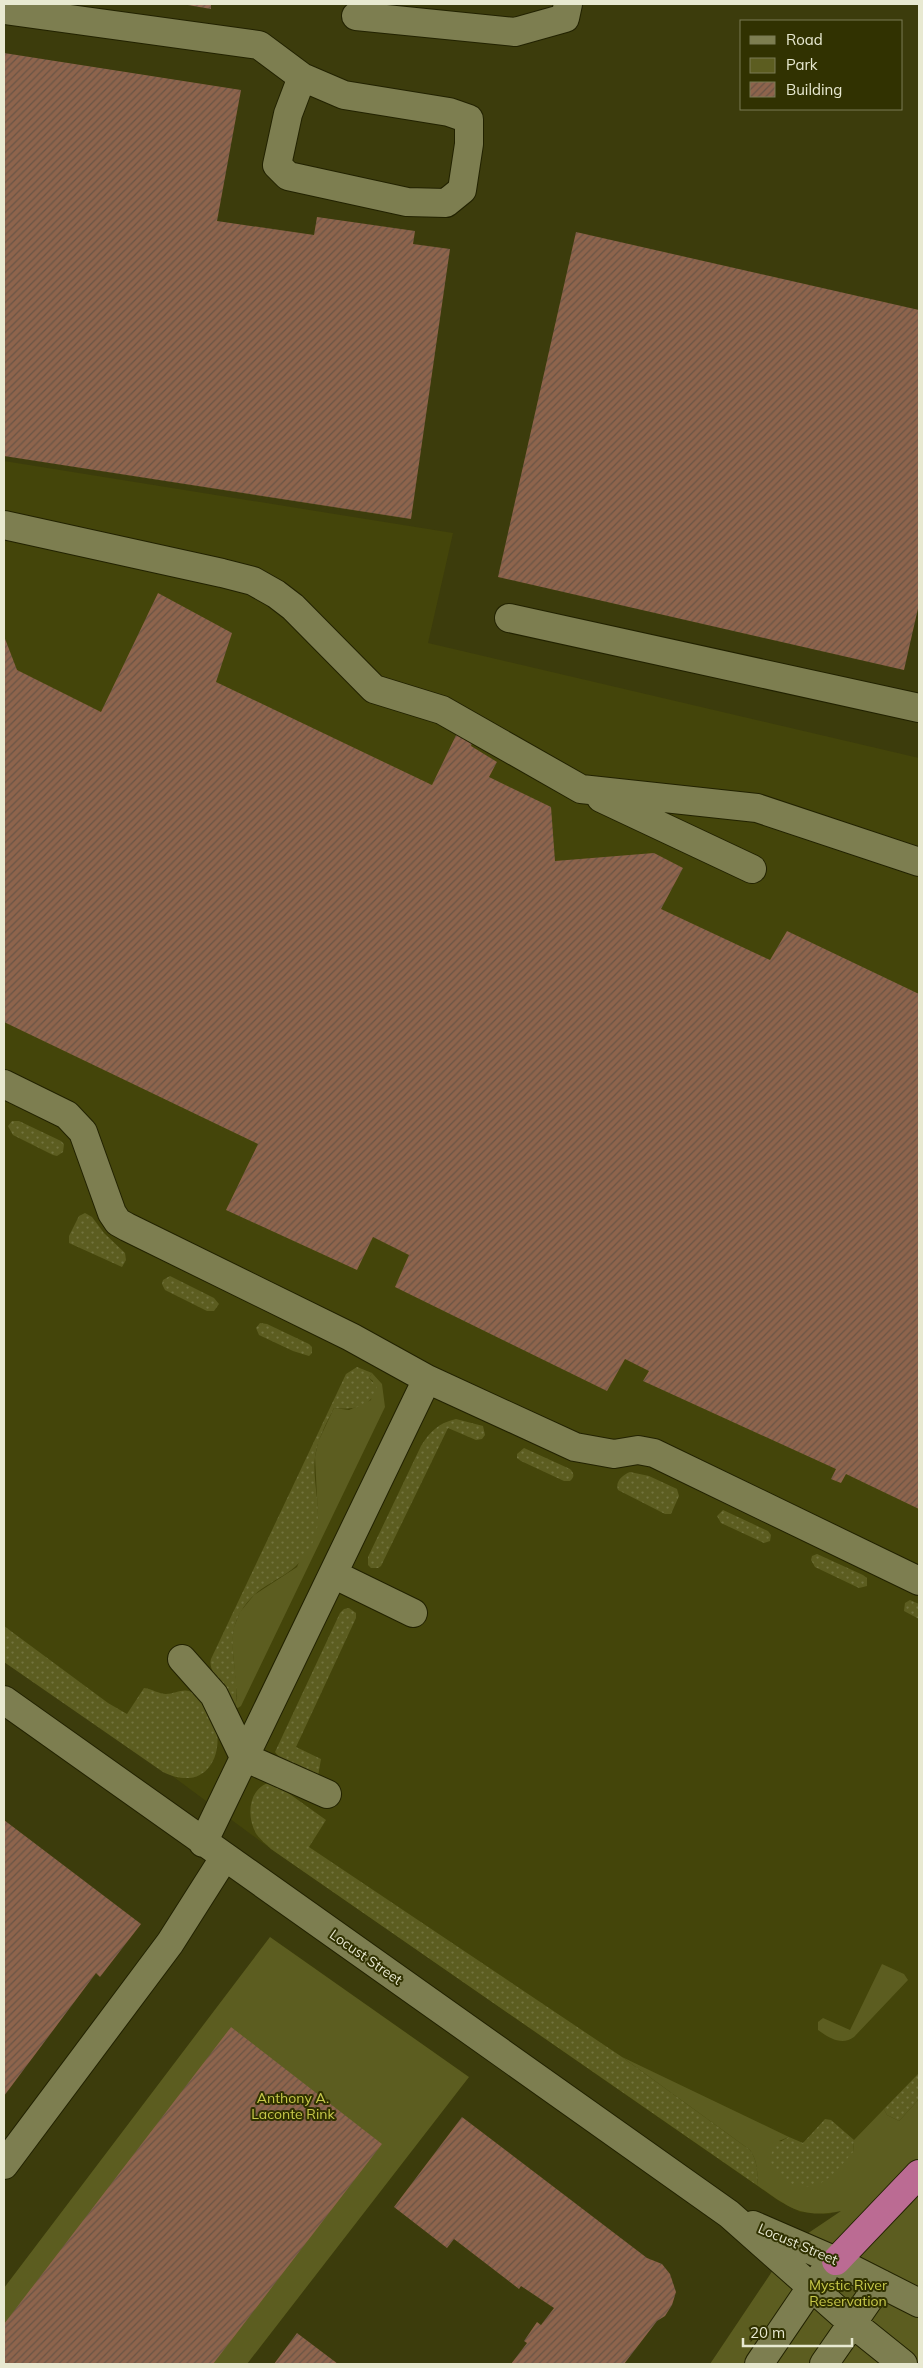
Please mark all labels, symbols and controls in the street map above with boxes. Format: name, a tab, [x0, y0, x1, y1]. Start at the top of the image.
legend	[740, 20, 903, 110]
text: Road	[786, 30, 823, 49]
text: Park	[786, 55, 818, 74]
text: Building	[786, 80, 842, 99]
street label: Locust Street	[326, 1925, 406, 1989]
park label: Anthony A. Laconte Rink	[251, 2089, 336, 2123]
street label: Locust Street	[755, 2219, 841, 2269]
park label: Mystic River Reservation	[809, 2276, 888, 2310]
scale bar	[743, 2316, 852, 2348]
text: 20 m	[750, 2323, 785, 2342]

